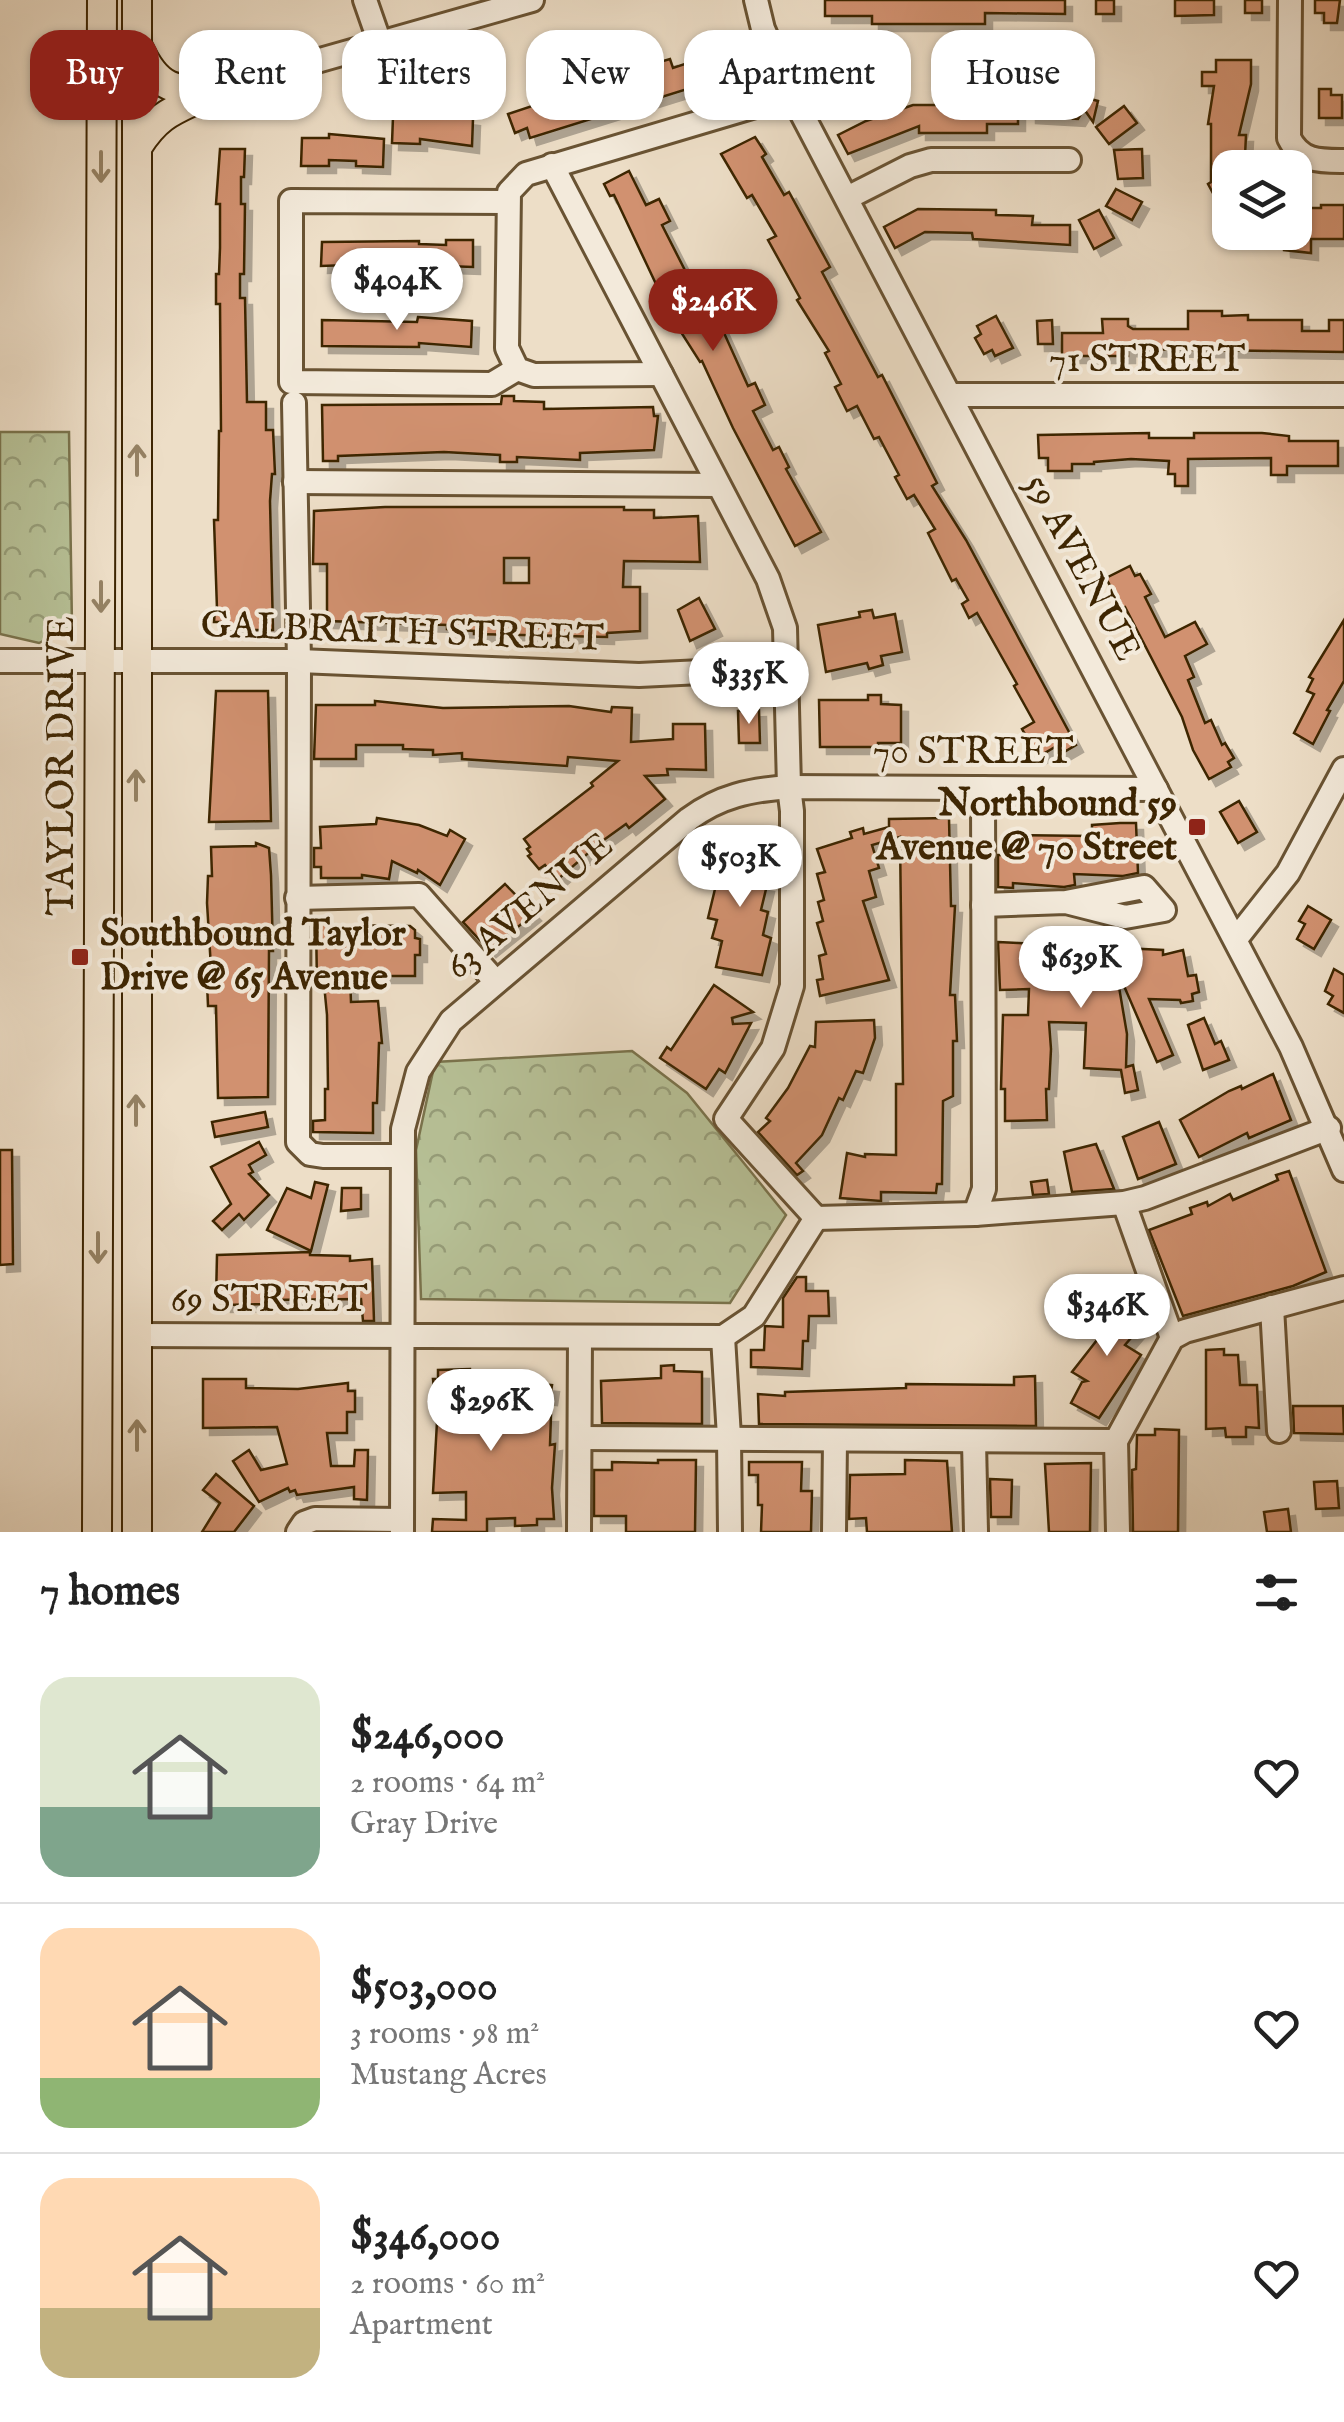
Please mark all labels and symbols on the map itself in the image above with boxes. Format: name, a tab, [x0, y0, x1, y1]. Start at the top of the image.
one-way arrow	[92, 150, 110, 183]
pin: $404K	[327, 248, 467, 333]
pin: $246K	[643, 269, 783, 354]
street label: 71 STREET	[1049, 337, 1246, 385]
one-way arrow	[128, 444, 146, 476]
street label: 59 AVENUE	[1012, 466, 1150, 670]
one-way arrow	[92, 580, 110, 613]
street label: GALBRAITH STREET	[200, 602, 605, 664]
street label: TAYLOR DRIVE	[39, 616, 87, 916]
pin: $335K	[679, 642, 819, 727]
street label: 70 STREET	[873, 729, 1074, 777]
one-way arrow	[126, 769, 146, 802]
place label: Northbound 59 Avenue @ 70 Street	[875, 781, 1177, 873]
marker: Northbound 59 Avenue @ 70 Street	[1186, 816, 1208, 838]
street label: 63 AVENUE	[436, 823, 624, 991]
pin: $503K	[670, 825, 810, 910]
place label: Southbound Taylor Drive @ 65 Avenue	[100, 911, 407, 1003]
pin: $639K	[1011, 926, 1151, 1011]
marker: Southbound Taylor Drive @ 65 Avenue	[69, 946, 91, 968]
one-way arrow	[126, 1094, 146, 1126]
one-way arrow	[88, 1230, 108, 1263]
pin: $346K	[1037, 1274, 1177, 1359]
street label: 69 STREET	[170, 1277, 368, 1325]
pin: $296K	[421, 1369, 561, 1454]
one-way arrow	[128, 1419, 146, 1452]

